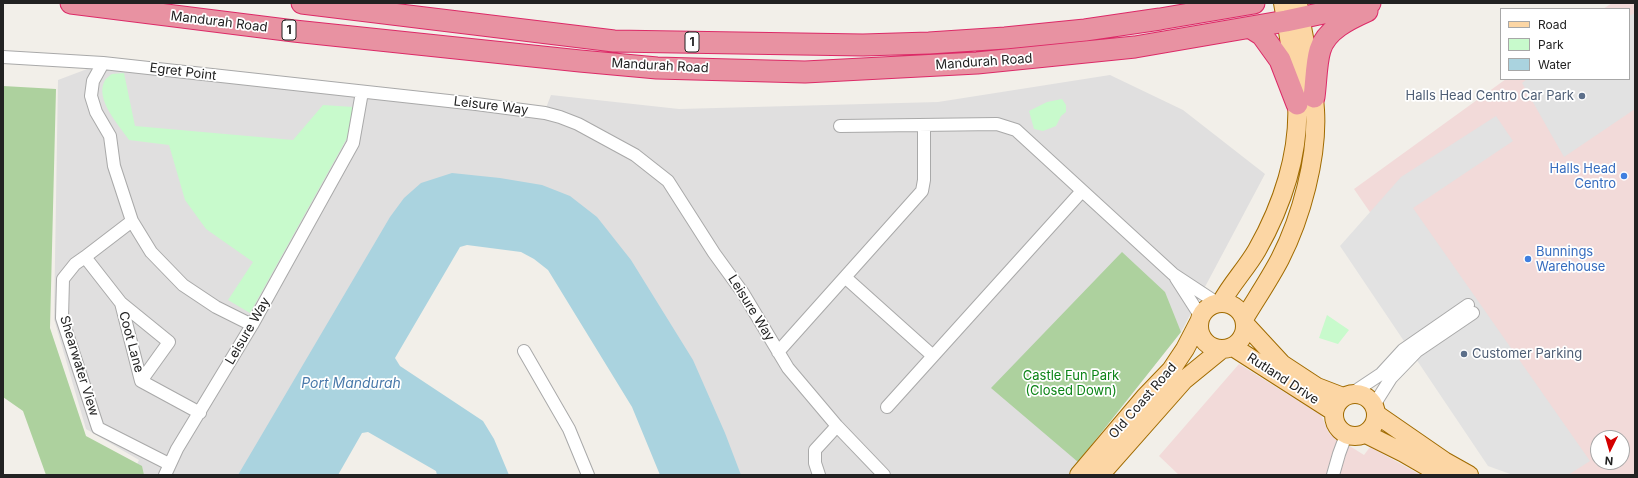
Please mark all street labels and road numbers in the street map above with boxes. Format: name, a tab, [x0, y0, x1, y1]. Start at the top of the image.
street label: Mandurah Road	[170, 8, 268, 36]
road number: 1	[282, 20, 296, 40]
road number: 1	[685, 32, 699, 52]
street label: Mandurah Road	[935, 51, 1033, 73]
street label: Mandurah Road	[611, 56, 709, 76]
street label: Egret Point	[149, 60, 217, 84]
street label: Leisure Way	[453, 94, 529, 118]
street label: Leisure Way	[724, 272, 778, 344]
street label: Leisure Way	[222, 295, 274, 367]
street label: Coot Lane	[115, 310, 147, 374]
street label: Shearwater View	[56, 314, 102, 418]
street label: Rutland Drive	[1244, 350, 1322, 408]
street label: Old Coast Road	[1106, 360, 1180, 442]

